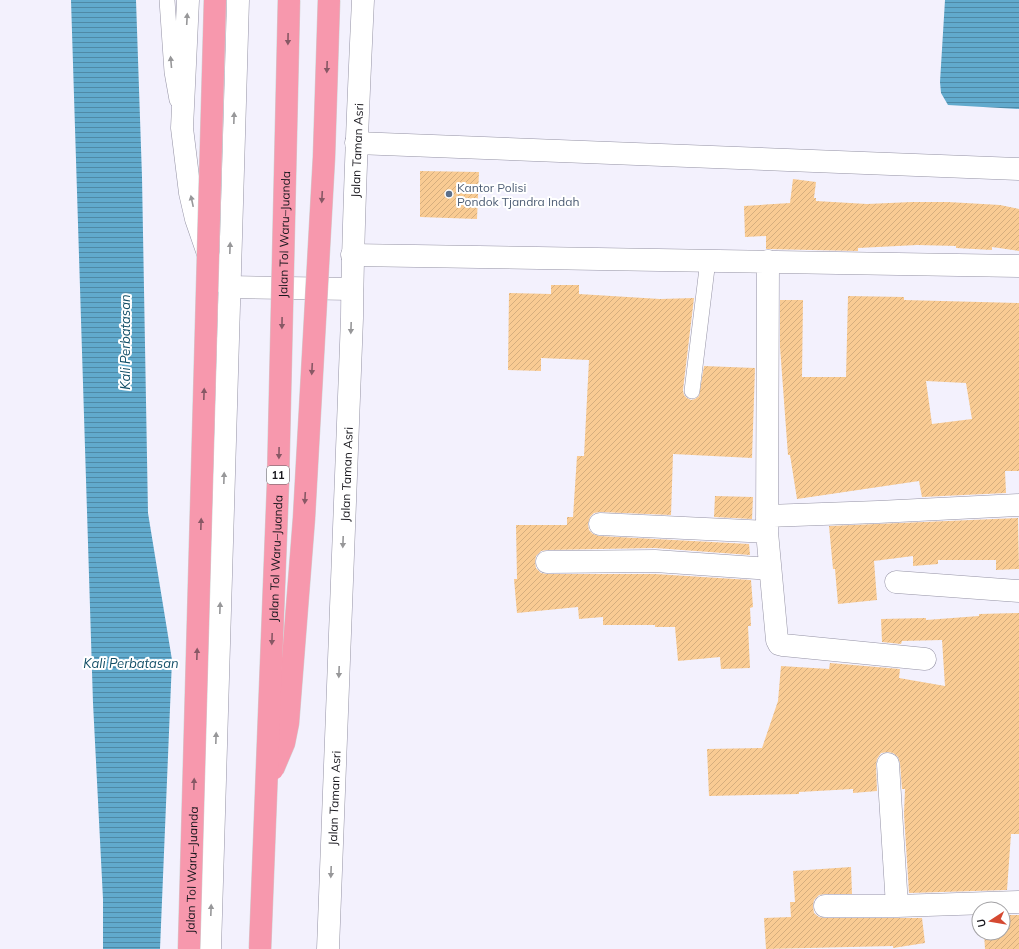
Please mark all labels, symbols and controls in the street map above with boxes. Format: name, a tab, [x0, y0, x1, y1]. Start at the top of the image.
one-way arrow	[183, 13, 190, 25]
one-way arrow	[285, 33, 291, 46]
one-way arrow	[168, 56, 175, 68]
one-way arrow	[324, 61, 330, 74]
street label: Jalan Taman Asri	[347, 103, 366, 198]
one-way arrow	[231, 111, 237, 124]
street label: Jalan Tol Waru–Juanda	[275, 171, 293, 298]
place label: Kantor Polisi Pondok Tjandra Indah	[457, 180, 580, 209]
marker: Kantor Polisi Pondok Tjandra Indah	[444, 189, 454, 199]
one-way arrow	[319, 191, 325, 204]
one-way arrow	[189, 195, 195, 207]
one-way arrow	[227, 241, 233, 254]
water label: Kali Perbatasan	[117, 294, 133, 390]
one-way arrow	[279, 317, 285, 330]
one-way arrow	[348, 322, 355, 334]
one-way arrow	[309, 363, 316, 375]
one-way arrow	[201, 387, 207, 400]
street label: Jalan Taman Asri	[337, 427, 355, 522]
one-way arrow	[276, 447, 282, 460]
road number: 11	[267, 466, 289, 484]
one-way arrow	[221, 471, 227, 484]
one-way arrow	[301, 492, 308, 504]
street label: Jalan Tol Waru–Juanda	[265, 495, 285, 622]
one-way arrow	[197, 518, 204, 530]
one-way arrow	[340, 536, 347, 548]
one-way arrow	[217, 601, 223, 614]
one-way arrow	[269, 633, 276, 645]
one-way arrow	[194, 647, 200, 660]
water label: Kali Perbatasan	[83, 655, 179, 671]
one-way arrow	[335, 666, 342, 678]
one-way arrow	[213, 731, 219, 744]
street label: Jalan Taman Asri	[324, 750, 343, 846]
one-way arrow	[190, 778, 197, 790]
street label: Jalan Tol Waru–Juanda	[182, 806, 200, 934]
one-way arrow	[328, 866, 334, 879]
north arrow	[971, 901, 1011, 941]
one-way arrow	[208, 903, 214, 916]
text: U	[974, 918, 989, 929]

